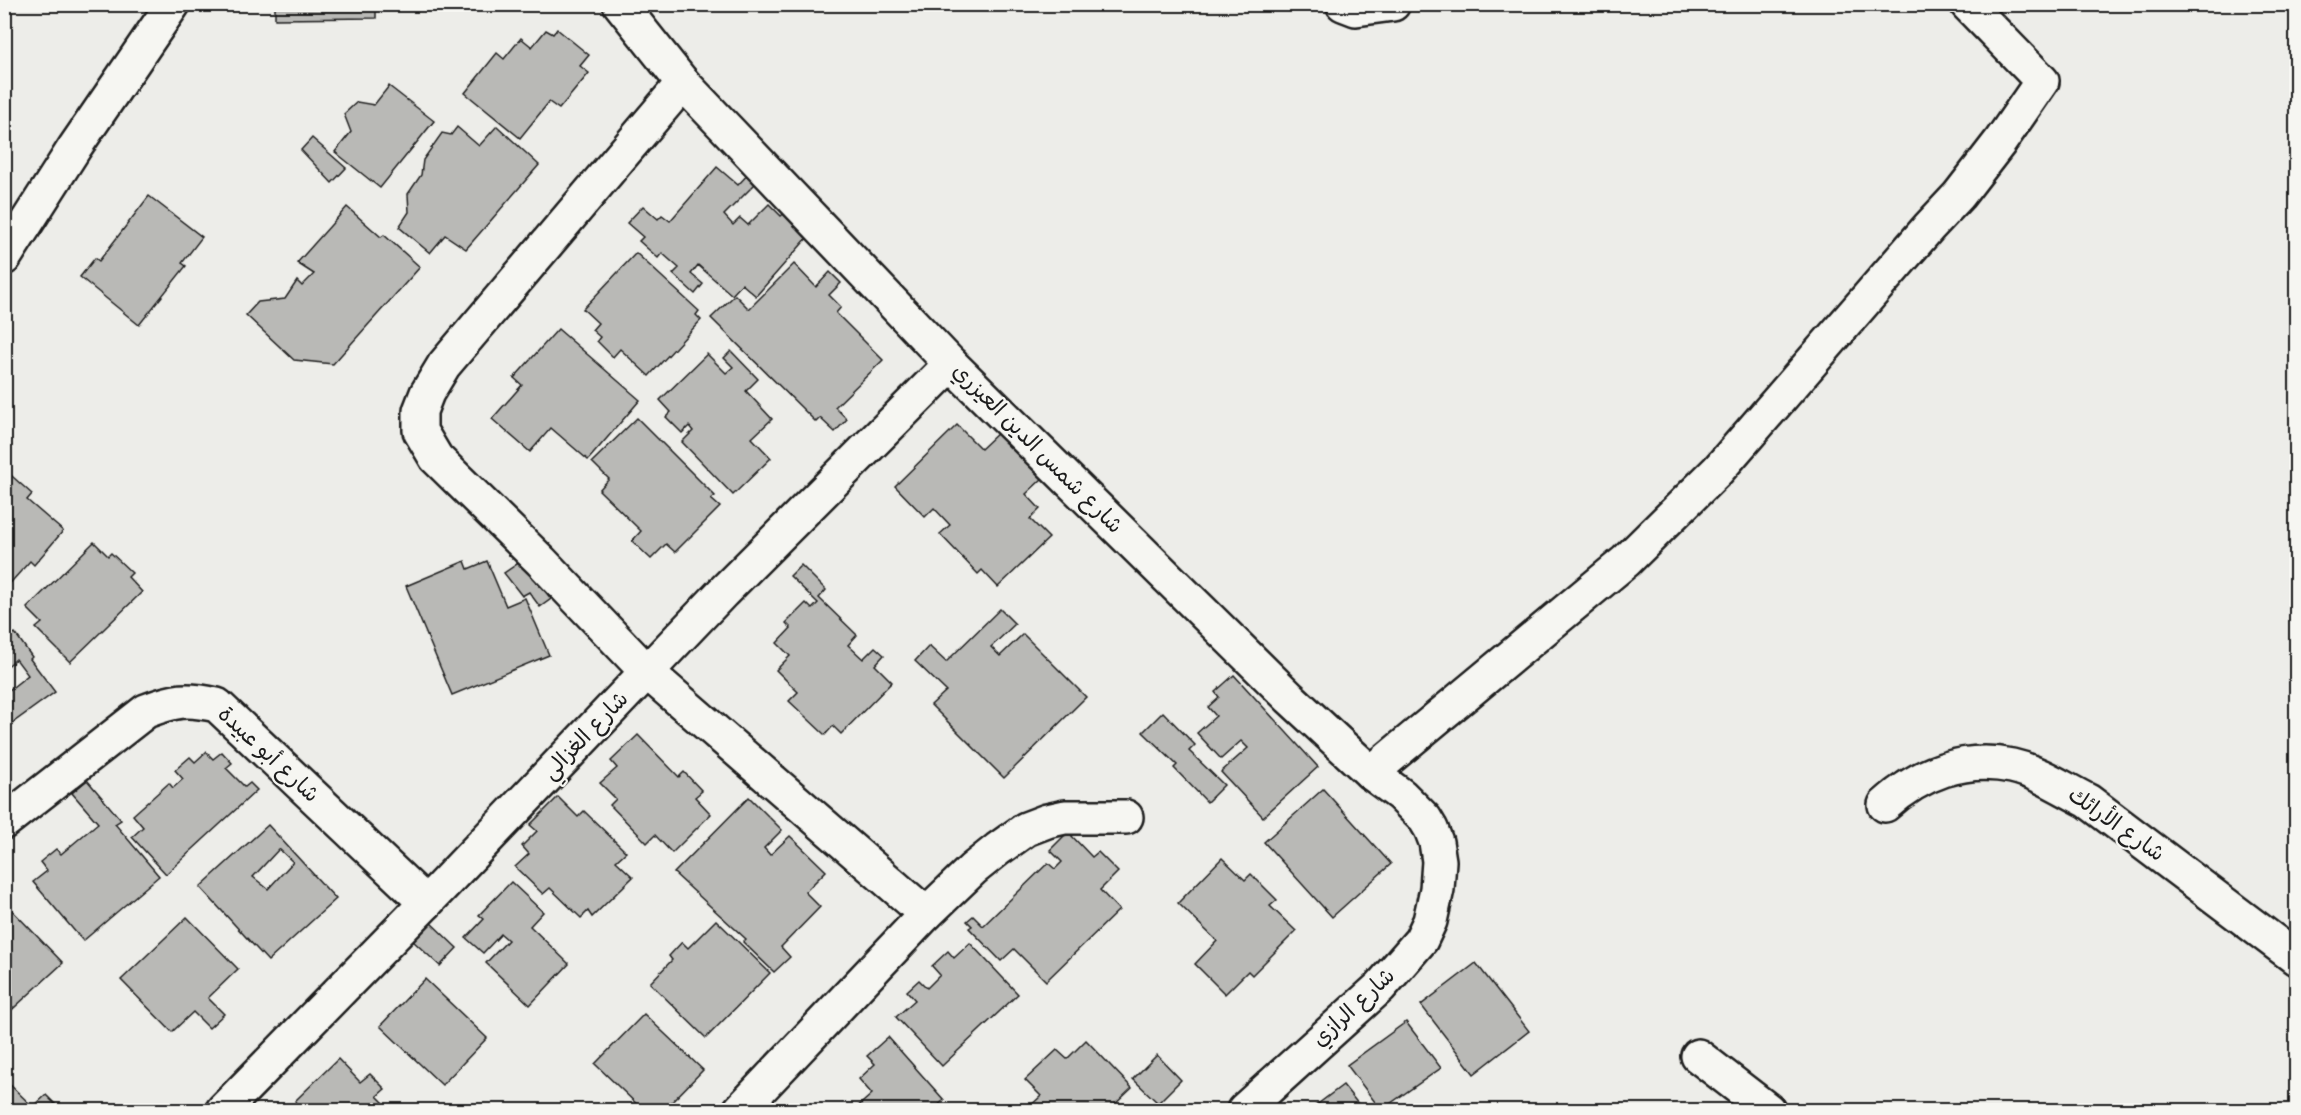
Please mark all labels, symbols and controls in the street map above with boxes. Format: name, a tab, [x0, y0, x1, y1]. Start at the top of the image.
street label: شارع شمس الدين العيزري	[945, 358, 1128, 541]
street label: شارع الغزالي	[537, 686, 638, 789]
street label: شارع أبو عبيدة	[211, 700, 325, 809]
street label: شارع الأرائك	[2062, 779, 2172, 869]
street label: شارع الرازي	[1307, 962, 1402, 1054]

